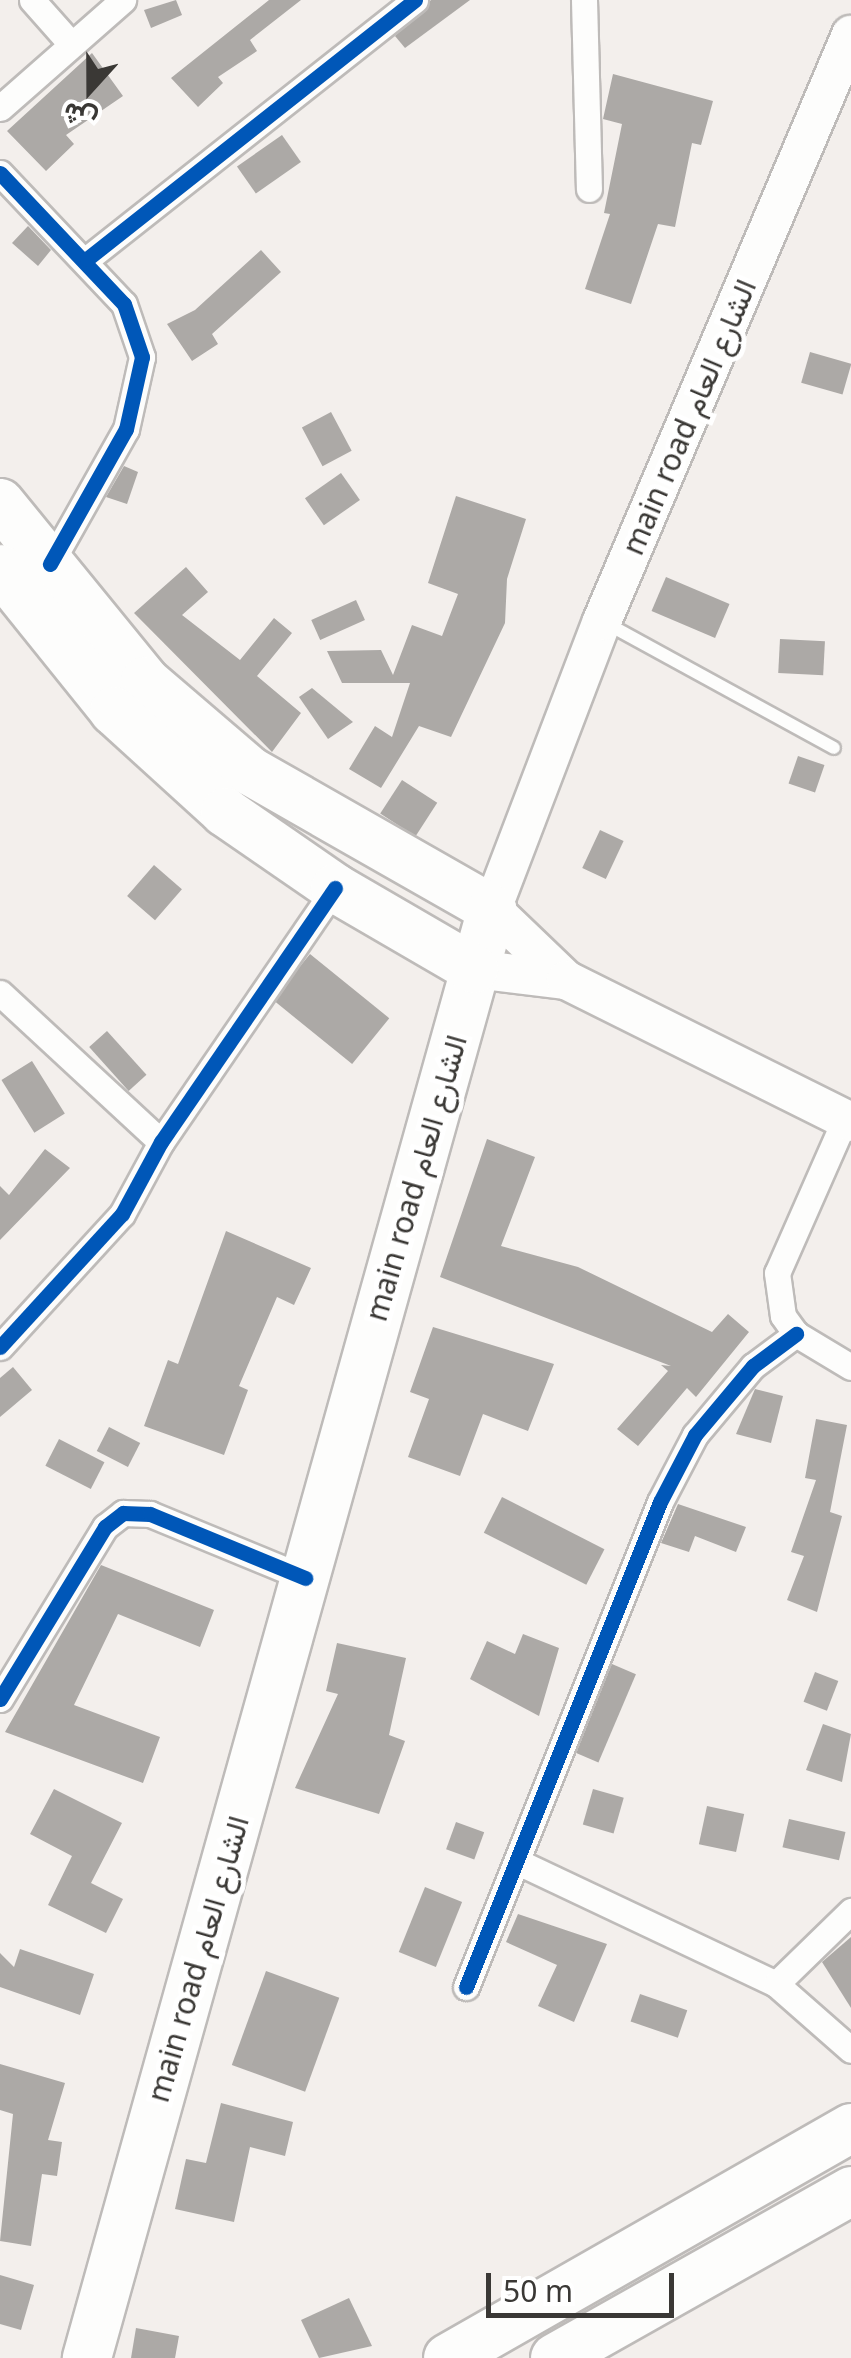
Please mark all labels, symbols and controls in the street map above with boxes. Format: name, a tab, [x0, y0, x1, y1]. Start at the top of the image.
north arrow	[40, 40, 140, 140]
text: ش	[57, 94, 102, 142]
street label: main road الشارع العام	[615, 274, 763, 560]
street label: main road الشارع العام	[358, 1031, 474, 1325]
street label: main road الشارع العام	[140, 1812, 256, 2106]
scale bar	[491, 2253, 678, 2315]
text: 50 m	[503, 2270, 573, 2311]

